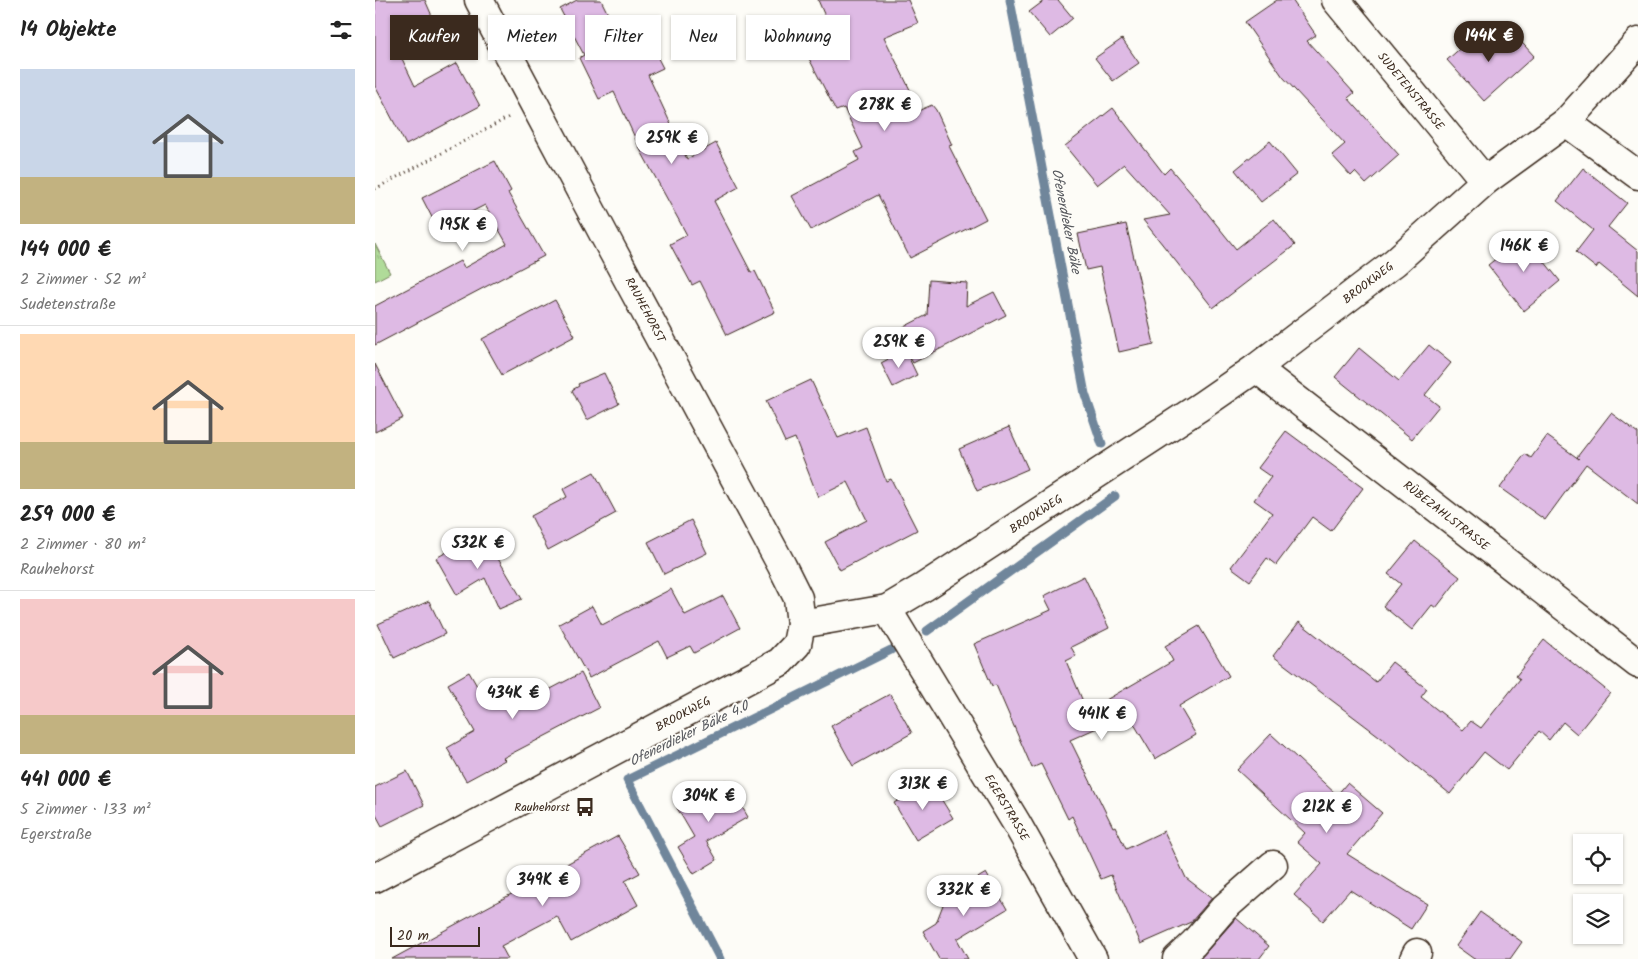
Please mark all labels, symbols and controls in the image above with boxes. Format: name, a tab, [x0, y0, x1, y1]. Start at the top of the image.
text: 14 Objekte	[20, 14, 117, 47]
chip: Kaufen	[390, 15, 478, 60]
chip: Mieten	[488, 15, 575, 60]
chip: Filter	[585, 15, 661, 60]
chip: Neu	[671, 15, 736, 60]
chip: Wohnung	[746, 15, 850, 60]
icon: filters	[327, 16, 355, 44]
pin: 144K €	[1448, 20, 1530, 63]
text: 144K €	[1465, 24, 1513, 49]
street label: SUDETENSTRASSE	[1373, 48, 1450, 135]
pin: 278K €	[844, 90, 926, 132]
text: 278K €	[859, 93, 911, 118]
icon: home	[143, 101, 233, 191]
pin: 259K €	[631, 122, 713, 165]
text: 259K €	[646, 126, 698, 151]
water label: Ofenerdieker Bäke	[1045, 167, 1087, 277]
pin: 195K €	[422, 210, 504, 252]
text: 195K €	[440, 213, 486, 238]
pin: 146K €	[1483, 230, 1565, 273]
text: 144 000 €	[20, 234, 111, 267]
text: 146K €	[1500, 234, 1548, 259]
street label: BROOKWEG	[1338, 257, 1398, 308]
text: 2 Zimmer · 52 m²	[20, 267, 146, 292]
street label: RAUHEHORST	[620, 274, 671, 348]
text: Sudetenstraße	[20, 292, 116, 317]
pin: 259K €	[858, 326, 940, 369]
text: 259K €	[873, 330, 925, 355]
icon: home	[143, 367, 233, 457]
street label: RÜBEZAHLSTRASSE	[1399, 476, 1495, 556]
street label: BROOKWEG	[1005, 489, 1066, 538]
text: 259 000 €	[20, 499, 115, 532]
pin: 532K €	[437, 528, 519, 570]
text: 532K €	[452, 531, 504, 556]
text: 2 Zimmer · 80 m²	[20, 532, 146, 557]
text: Rauhehorst	[20, 557, 94, 582]
icon: home	[143, 632, 233, 722]
pin: 434K €	[472, 678, 554, 720]
text: 434K €	[487, 681, 539, 706]
street label: BROOKWEG	[652, 691, 714, 736]
water label: Ofenerdieker Bäke 4.0	[626, 695, 754, 772]
pin: 441K €	[1061, 698, 1143, 741]
text: 441K €	[1078, 702, 1126, 727]
text: 441 000 €	[20, 764, 111, 797]
pin: 313K €	[882, 768, 964, 811]
street label: EGERSTRASSE	[979, 770, 1035, 846]
text: 313K €	[899, 772, 947, 797]
pin: 304K €	[668, 780, 750, 823]
text: 304K €	[683, 784, 735, 809]
pin: 212K €	[1286, 792, 1368, 834]
text: 212K €	[1302, 795, 1352, 820]
bus stop icon: Rauhehorst	[574, 796, 596, 818]
text: 5 Zimmer · 133 m²	[20, 797, 151, 822]
place label: Rauhehorst	[514, 798, 570, 817]
text: Egerstraße	[20, 822, 92, 847]
map controls	[1573, 834, 1623, 944]
button: locate	[1573, 834, 1623, 884]
pin: 349K €	[502, 864, 584, 907]
text: 349K €	[517, 868, 569, 893]
pin: 332K €	[923, 874, 1005, 917]
text: 332K €	[938, 878, 990, 903]
button: layers	[1573, 894, 1623, 944]
scale bar	[390, 924, 480, 947]
text: 20 m	[397, 925, 429, 947]

